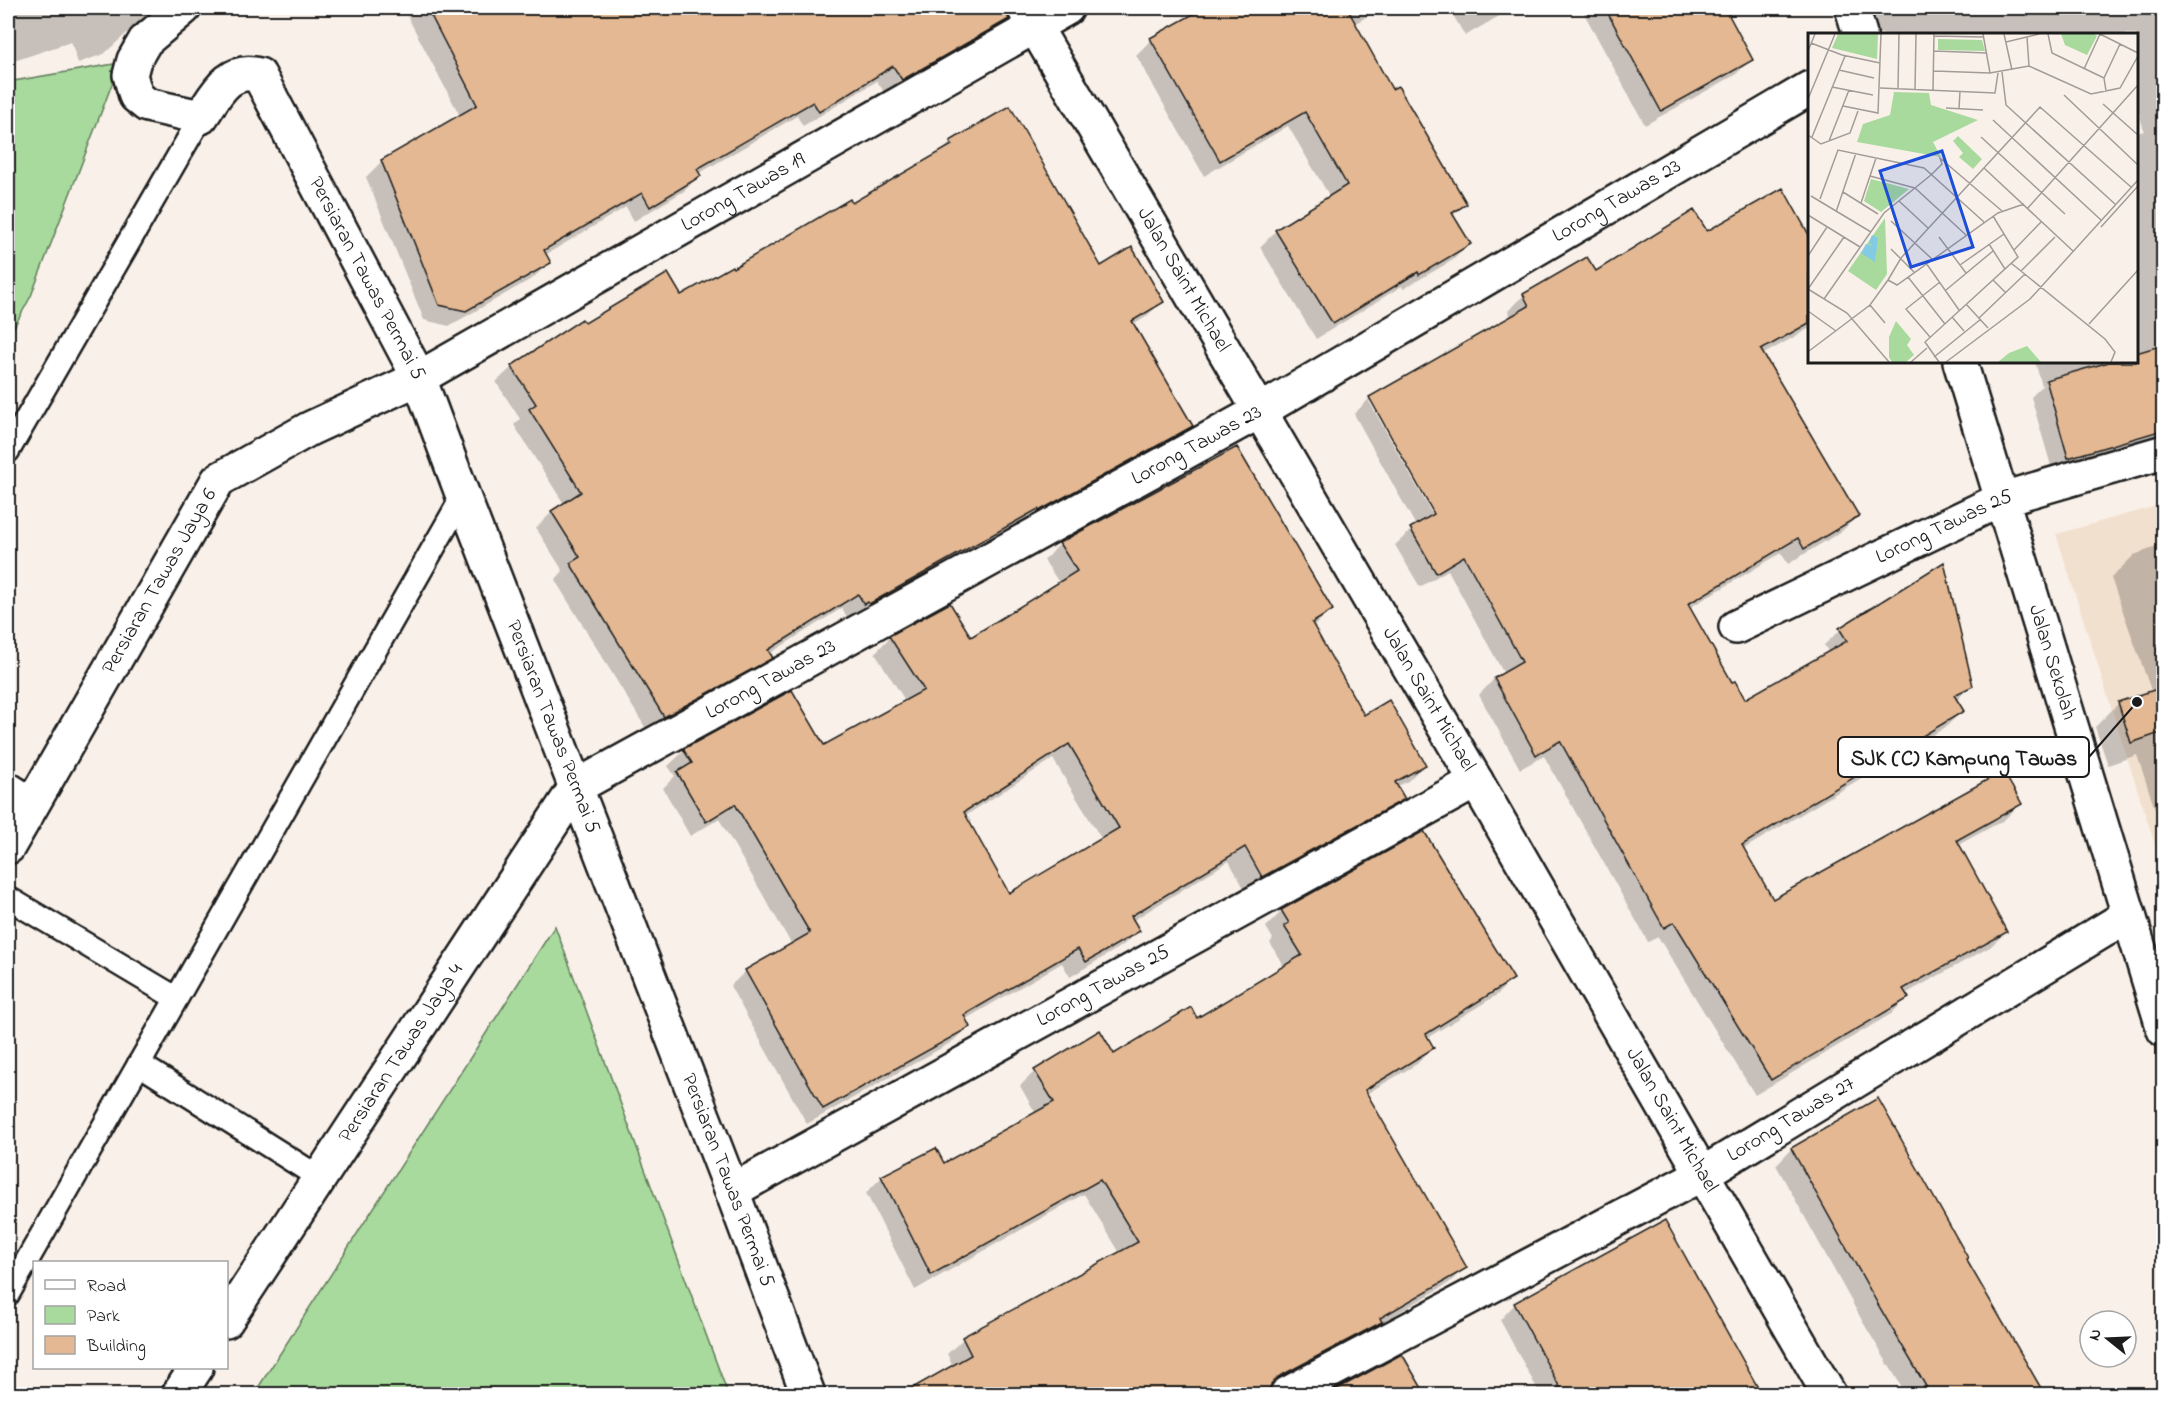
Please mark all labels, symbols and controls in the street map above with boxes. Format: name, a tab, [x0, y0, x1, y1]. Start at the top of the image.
inset map	[1808, 33, 2138, 363]
street label: Lorong Tawas 19	[676, 145, 812, 240]
street label: Lorong Tawas 23	[1547, 152, 1687, 251]
street label: Persiaran Tawas Permai 5	[300, 172, 433, 386]
street label: Jalan Saint Michael	[1129, 202, 1237, 358]
street label: Lorong Tawas 23	[1126, 398, 1268, 494]
street label: Lorong Tawas 25	[1871, 482, 2016, 572]
street label: Persiaran Tawas Jaya 6	[95, 483, 225, 680]
street label: Jalan Sekolah	[2020, 601, 2083, 724]
street label: Persiaran Tawas Permai 5	[498, 616, 607, 838]
street label: Jalan Saint Michael	[1374, 621, 1483, 778]
street label: Lorong Tawas 23	[700, 632, 842, 728]
callout: SJK (C) Kampung Tawas	[1838, 737, 2089, 777]
text: SJK (C) Kampung Tawas	[1851, 744, 2077, 777]
street label: Lorong Tawas 25	[1031, 937, 1175, 1035]
street label: Persiaran Tawas Jaya 4	[332, 957, 471, 1149]
street label: Jalan Saint Michael	[1618, 1042, 1725, 1199]
street label: Persiaran Tawas Permai 5	[673, 1069, 782, 1291]
street label: Lorong Tawas 27	[1722, 1069, 1861, 1170]
legend	[33, 1261, 228, 1369]
text: Road	[87, 1274, 126, 1300]
text: Park	[87, 1304, 120, 1330]
north arrow	[2078, 1309, 2138, 1369]
text: N	[2083, 1326, 2109, 1344]
text: Building	[86, 1334, 146, 1361]

